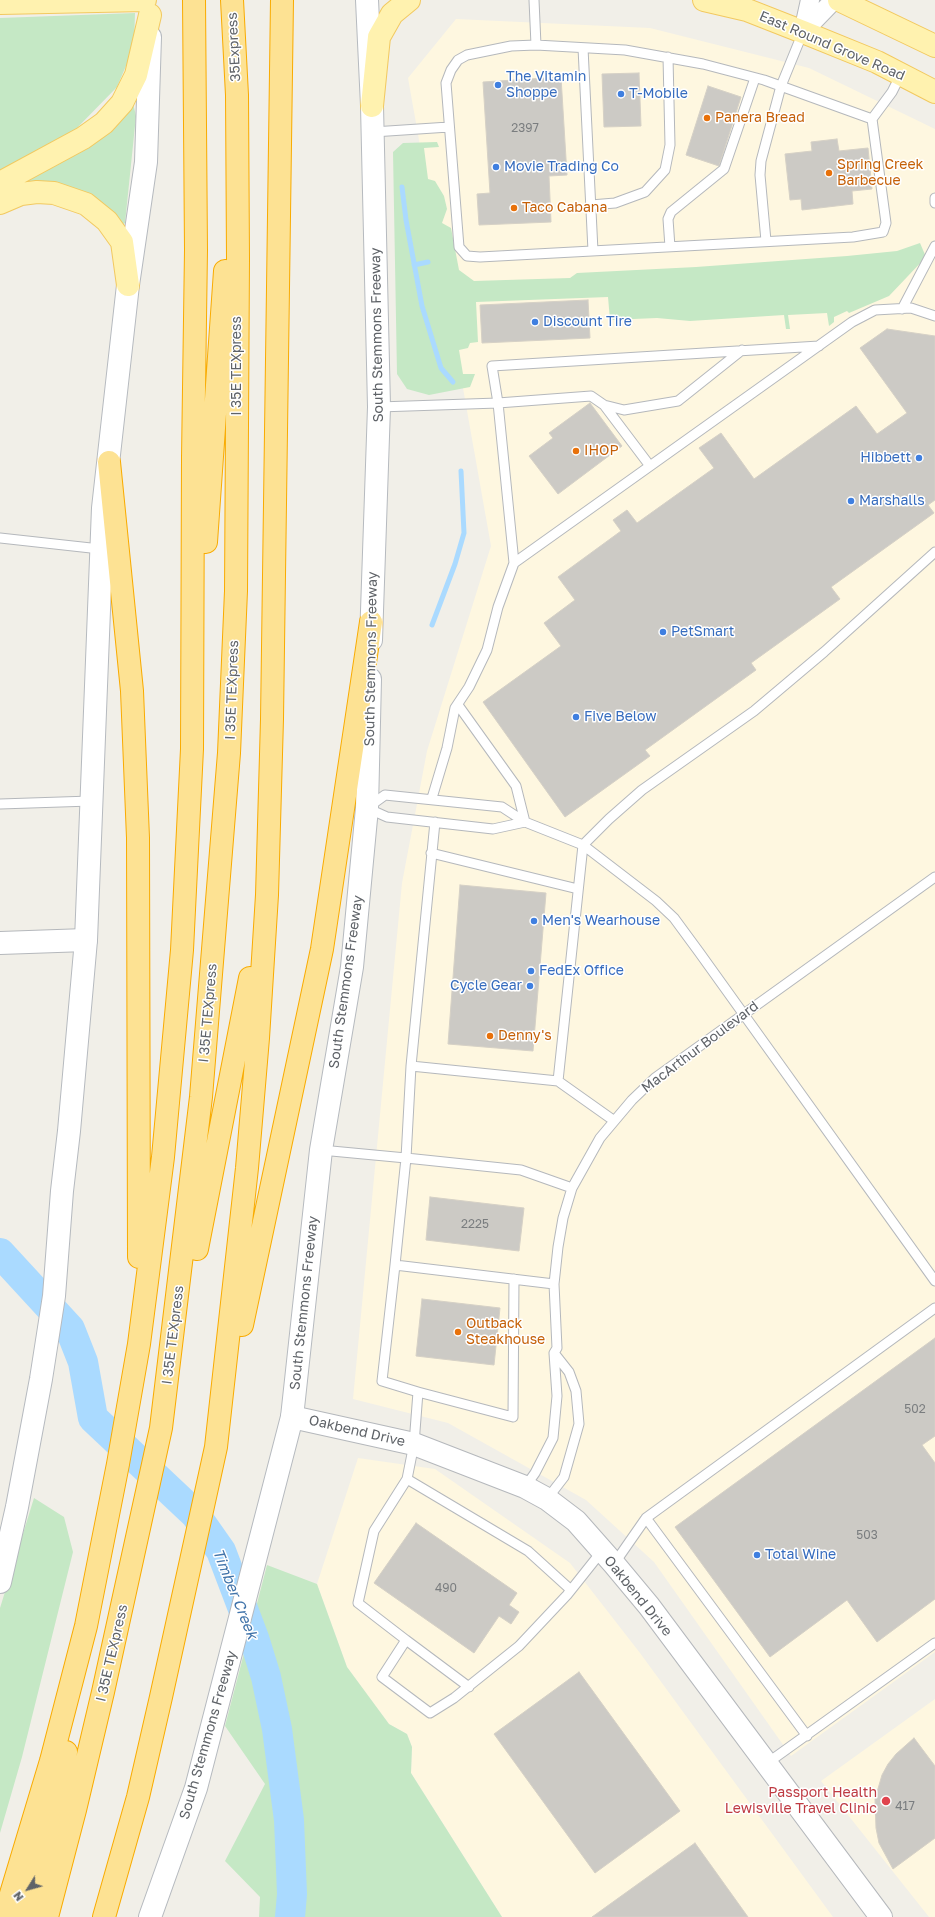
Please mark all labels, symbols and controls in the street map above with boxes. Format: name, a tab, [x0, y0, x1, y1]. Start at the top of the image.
street label: East Round Grove Road	[757, 8, 907, 84]
street label: 35Express	[224, 12, 244, 82]
place label: The Vitamin Shoppe	[506, 69, 586, 102]
marker: The Vitamin Shoppe	[493, 80, 503, 90]
place label: T-Mobile	[629, 86, 688, 102]
marker: T-Mobile	[616, 89, 626, 99]
place label: Panera Bread	[715, 110, 805, 126]
marker: Panera Bread	[702, 113, 712, 123]
house number: 2397	[511, 121, 539, 135]
place label: Spring Creek Barbecue	[837, 157, 923, 190]
place label: Movie Trading Co	[504, 159, 619, 175]
marker: Movie Trading Co	[491, 162, 501, 172]
marker: Spring Creek Barbecue	[824, 168, 834, 178]
place label: Taco Cabana	[522, 200, 607, 216]
marker: Taco Cabana	[509, 203, 519, 213]
street label: South Stemmons Freeway	[367, 247, 387, 423]
place label: Discount Tire	[543, 314, 632, 330]
street label: I 35E TEXpress	[229, 316, 245, 416]
marker: Discount Tire	[530, 317, 540, 327]
place label: IHOP	[584, 443, 619, 459]
marker: IHOP	[571, 446, 581, 456]
place label: Hibbett	[860, 450, 911, 466]
marker: Hibbett	[914, 453, 924, 463]
place label: Marshalls	[859, 493, 925, 509]
marker: Marshalls	[846, 496, 856, 506]
street label: South Stemmons Freeway	[361, 571, 381, 747]
place label: PetSmart	[671, 624, 734, 640]
marker: PetSmart	[658, 627, 668, 637]
street label: I 35E TEXpress	[222, 640, 242, 740]
place label: Five Below	[584, 709, 657, 725]
marker: Five Below	[571, 712, 581, 722]
street label: South Stemmons Freeway	[326, 894, 366, 1070]
place label: Men's Wearhouse	[542, 913, 660, 929]
marker: Men's Wearhouse	[529, 916, 539, 926]
street label: I 35E TEXpress	[195, 963, 221, 1063]
place label: FedEx Office	[539, 963, 624, 979]
marker: FedEx Office	[526, 966, 536, 976]
place label: Cycle Gear	[450, 978, 522, 994]
marker: Cycle Gear	[525, 981, 535, 991]
street label: MacArthur Boulevard	[638, 998, 762, 1096]
place label: Denny's	[498, 1028, 552, 1044]
marker: Denny's	[485, 1031, 495, 1041]
street label: South Stemmons Freeway	[287, 1215, 321, 1391]
house number: 2225	[461, 1217, 489, 1231]
street label: I 35E TEXpress	[159, 1285, 187, 1385]
place label: Outback Steakhouse	[466, 1316, 545, 1348]
marker: Outback Steakhouse	[453, 1327, 463, 1337]
house number: 502	[904, 1402, 926, 1416]
street label: Oakbend Drive	[307, 1412, 407, 1450]
house number: 503	[856, 1528, 878, 1542]
water label: Timber Creek	[209, 1546, 261, 1642]
place label: Total Wine	[765, 1547, 836, 1563]
marker: Total Wine	[752, 1550, 762, 1560]
street label: Oakbend Drive	[601, 1553, 675, 1639]
house number: 490	[435, 1581, 457, 1595]
street label: I 35E TEXpress	[93, 1603, 131, 1703]
street label: South Stemmons Freeway	[176, 1649, 240, 1821]
place label: Passport Health Lewisville Travel Clinic	[725, 1785, 877, 1818]
marker: Passport Health Lewisville Travel Clinic	[880, 1795, 892, 1807]
house number: 417	[895, 1799, 915, 1813]
north arrow	[8, 1869, 48, 1909]
text: N	[10, 1889, 26, 1904]

